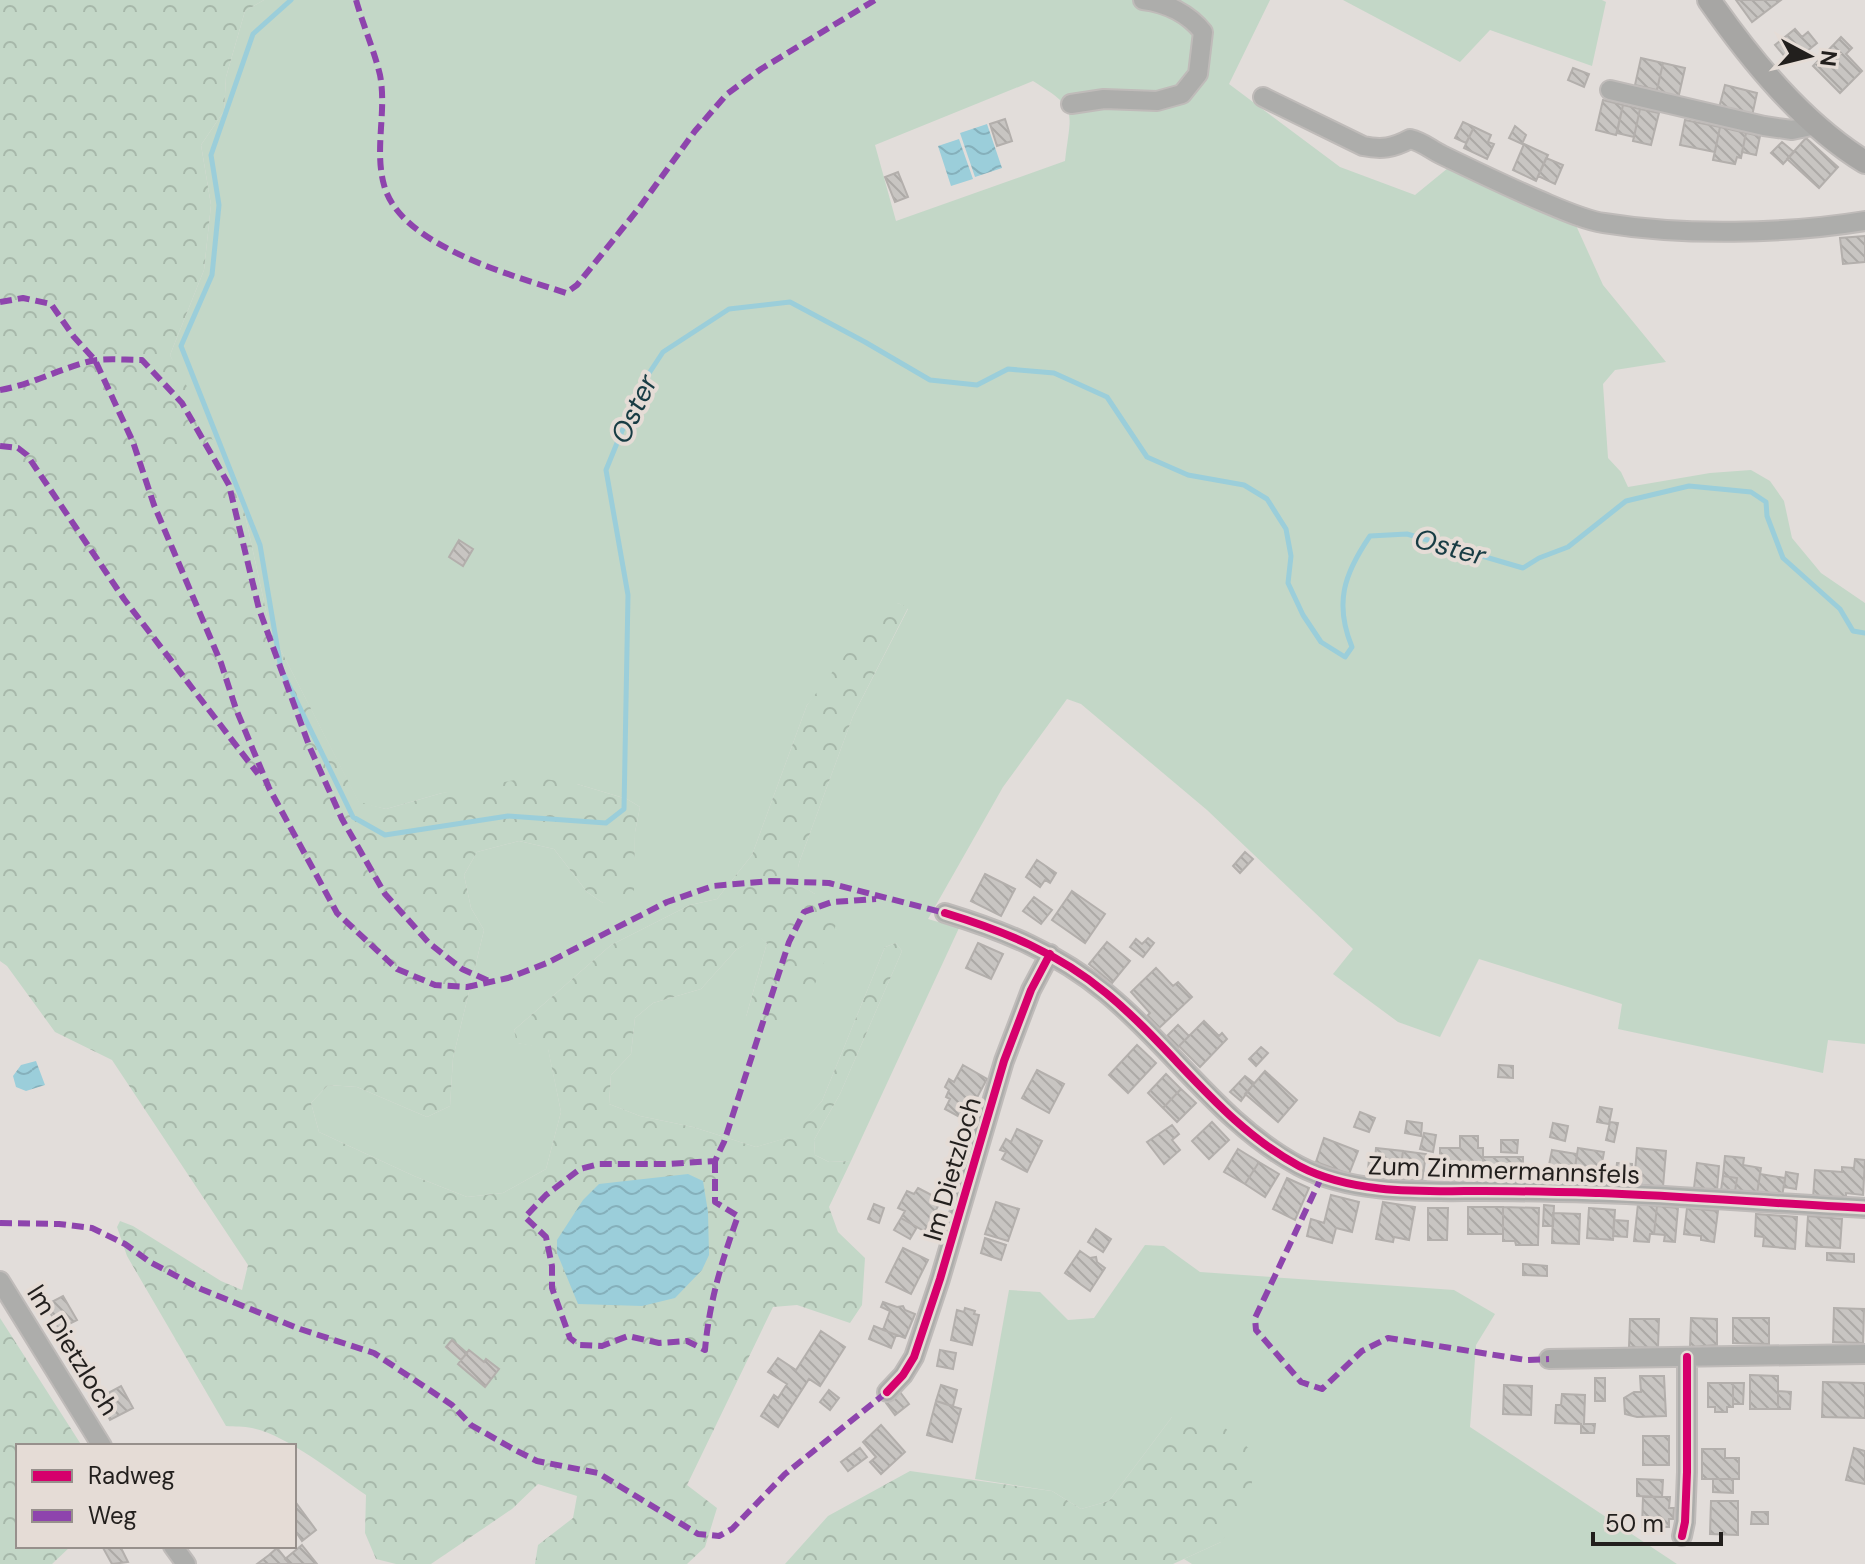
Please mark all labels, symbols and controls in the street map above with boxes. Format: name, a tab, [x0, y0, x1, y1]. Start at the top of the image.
north arrow	[1769, 16, 1849, 96]
text: N	[1813, 49, 1844, 68]
water label: Oster	[602, 368, 666, 450]
water label: Oster	[1410, 520, 1490, 574]
street label: Im Dietzloch	[915, 1093, 989, 1245]
street label: Zum Zimmermannsfels	[1367, 1148, 1641, 1192]
street label: Im Dietzloch	[19, 1278, 127, 1422]
legend	[16, 1444, 296, 1548]
text: Radweg	[88, 1460, 175, 1491]
scale bar	[1593, 1496, 1721, 1546]
text: Weg	[88, 1500, 137, 1531]
text: 50 m	[1605, 1508, 1664, 1539]

